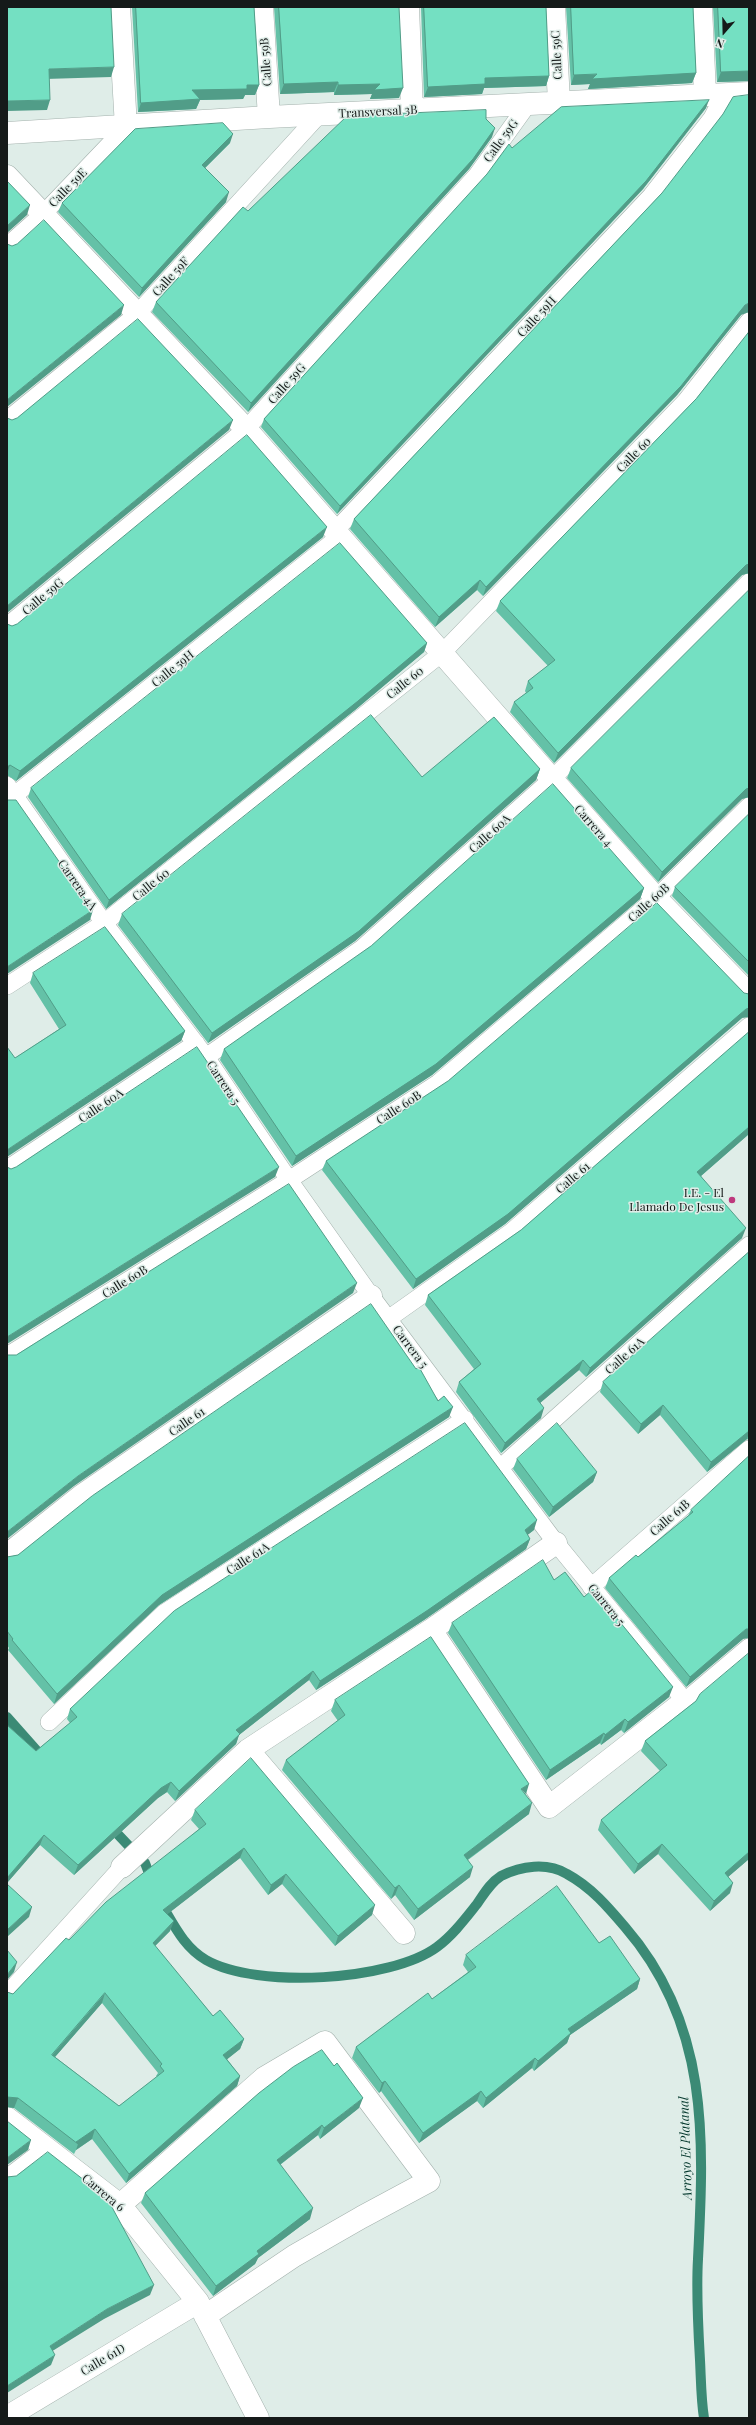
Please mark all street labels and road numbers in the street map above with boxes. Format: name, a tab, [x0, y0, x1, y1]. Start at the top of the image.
street label: Calle 59C	[549, 30, 565, 80]
street label: Calle 59B	[257, 37, 275, 87]
street label: Transversal 3B	[338, 103, 418, 121]
street label: Calle 59G	[481, 117, 521, 165]
street label: Calle 59E	[46, 166, 90, 210]
street label: Calle 59F	[150, 254, 192, 300]
street label: Calle 59H	[515, 294, 559, 340]
street label: Calle 59G	[265, 361, 309, 407]
street label: Calle 60	[614, 434, 654, 476]
street label: Calle 59G	[19, 576, 67, 618]
street label: Calle 59H	[149, 648, 197, 690]
street label: Calle 60	[384, 664, 426, 702]
street label: Carrera 4	[571, 802, 615, 850]
street label: Calle 60A	[466, 812, 514, 856]
street label: Carrera 4A	[54, 857, 100, 913]
street label: Calle 60	[130, 866, 172, 904]
street label: Calle 60B	[625, 881, 673, 925]
street label: Carrera 5	[203, 1058, 243, 1108]
street label: Calle 60A	[76, 1086, 126, 1126]
street label: Calle 60B	[374, 1088, 424, 1128]
street label: Calle 61	[553, 1159, 593, 1197]
street label: Calle 60B	[100, 1262, 150, 1302]
street label: Carrera 5	[389, 1323, 431, 1371]
street label: Calle 61A	[602, 1335, 648, 1377]
street label: Calle 61	[166, 1404, 208, 1440]
street label: Calle 61B	[647, 1497, 693, 1539]
street label: Calle 61A	[224, 1540, 272, 1578]
street label: Carrera 5	[585, 1581, 627, 1629]
street label: Carrera 6	[79, 2171, 127, 2215]
street label: Calle 61D	[78, 2341, 128, 2379]

